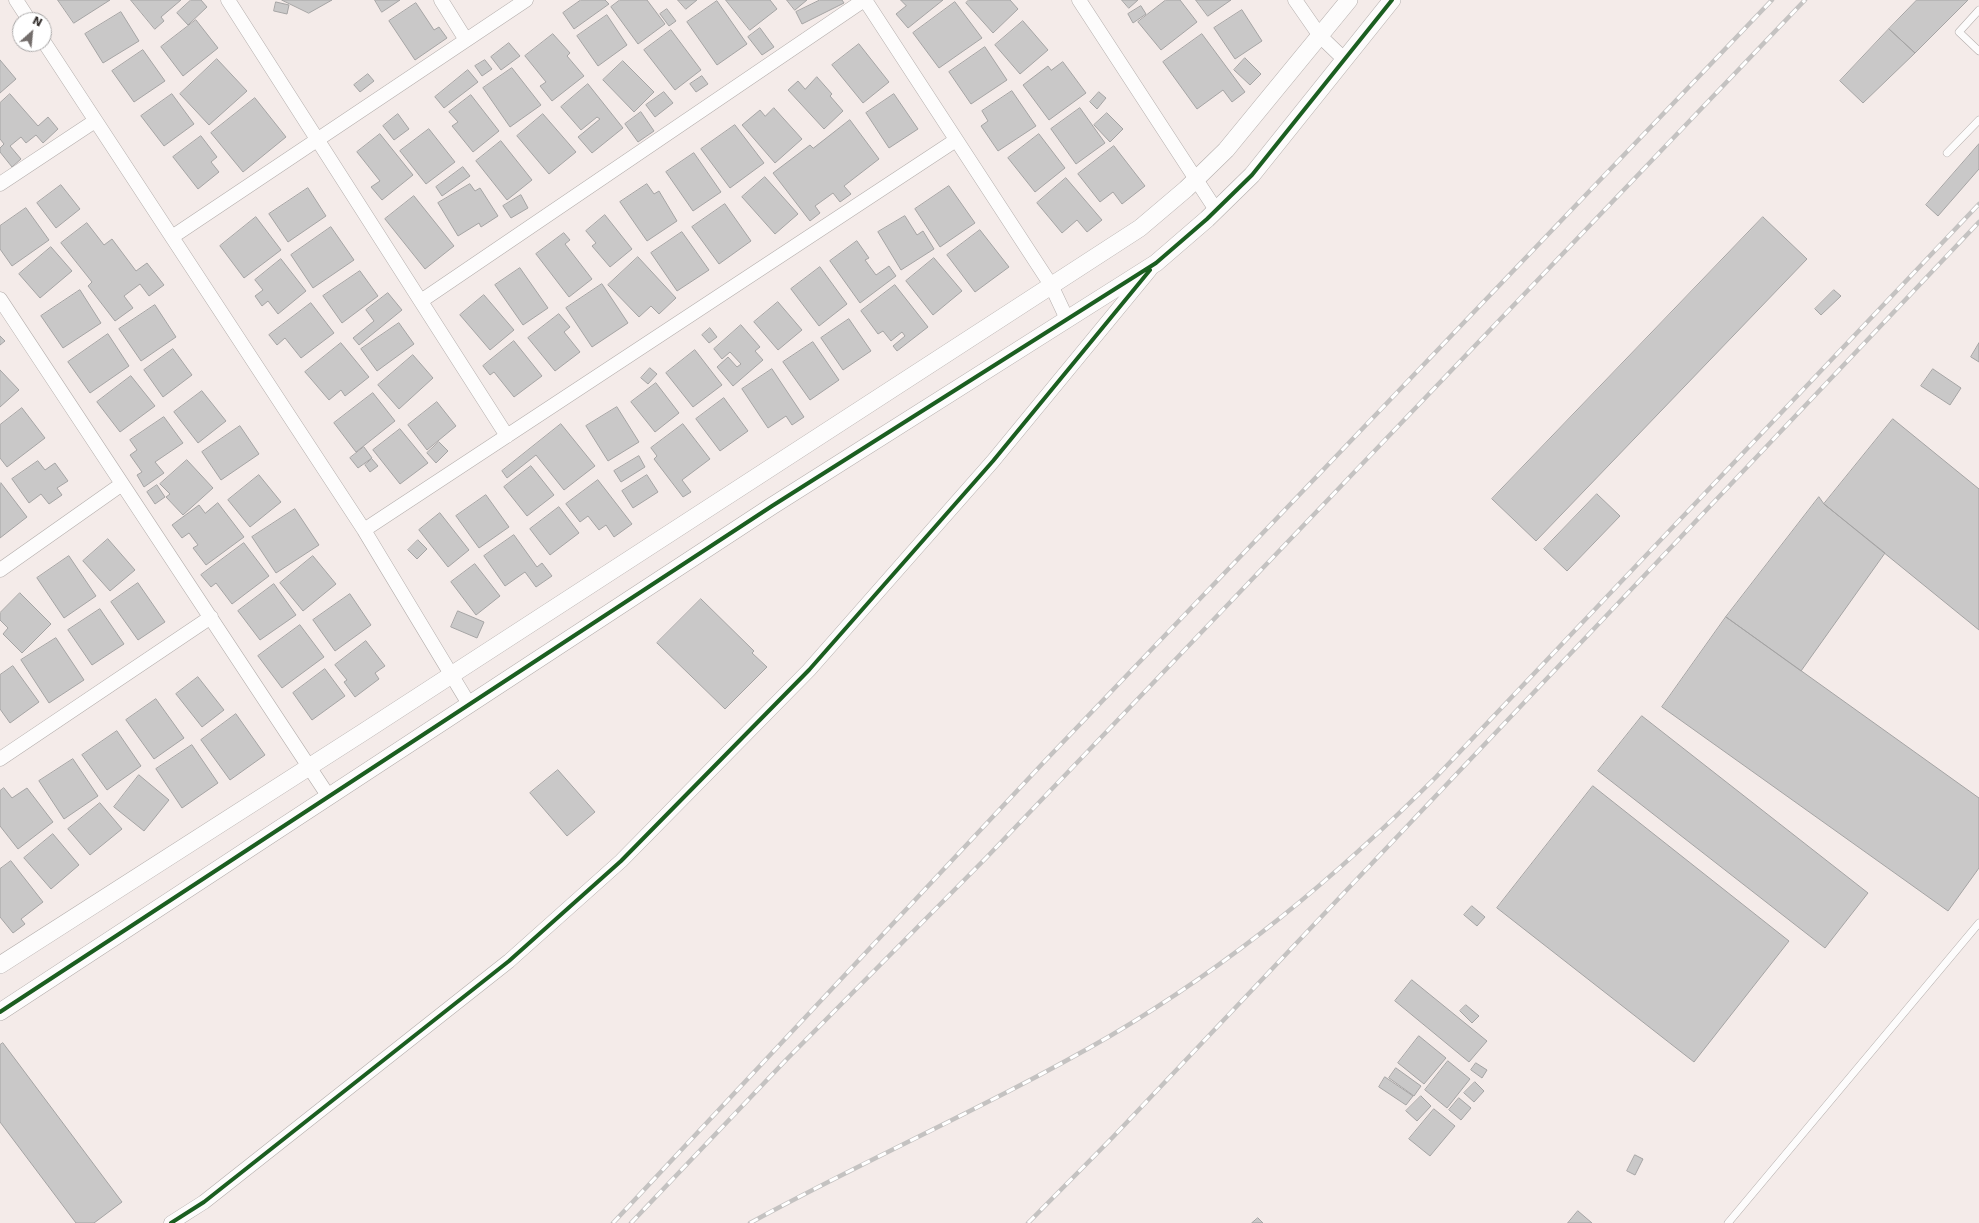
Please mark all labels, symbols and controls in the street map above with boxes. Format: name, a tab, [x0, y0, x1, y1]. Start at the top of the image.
north arrow	[12, 12, 52, 52]
text: N	[30, 14, 44, 30]

